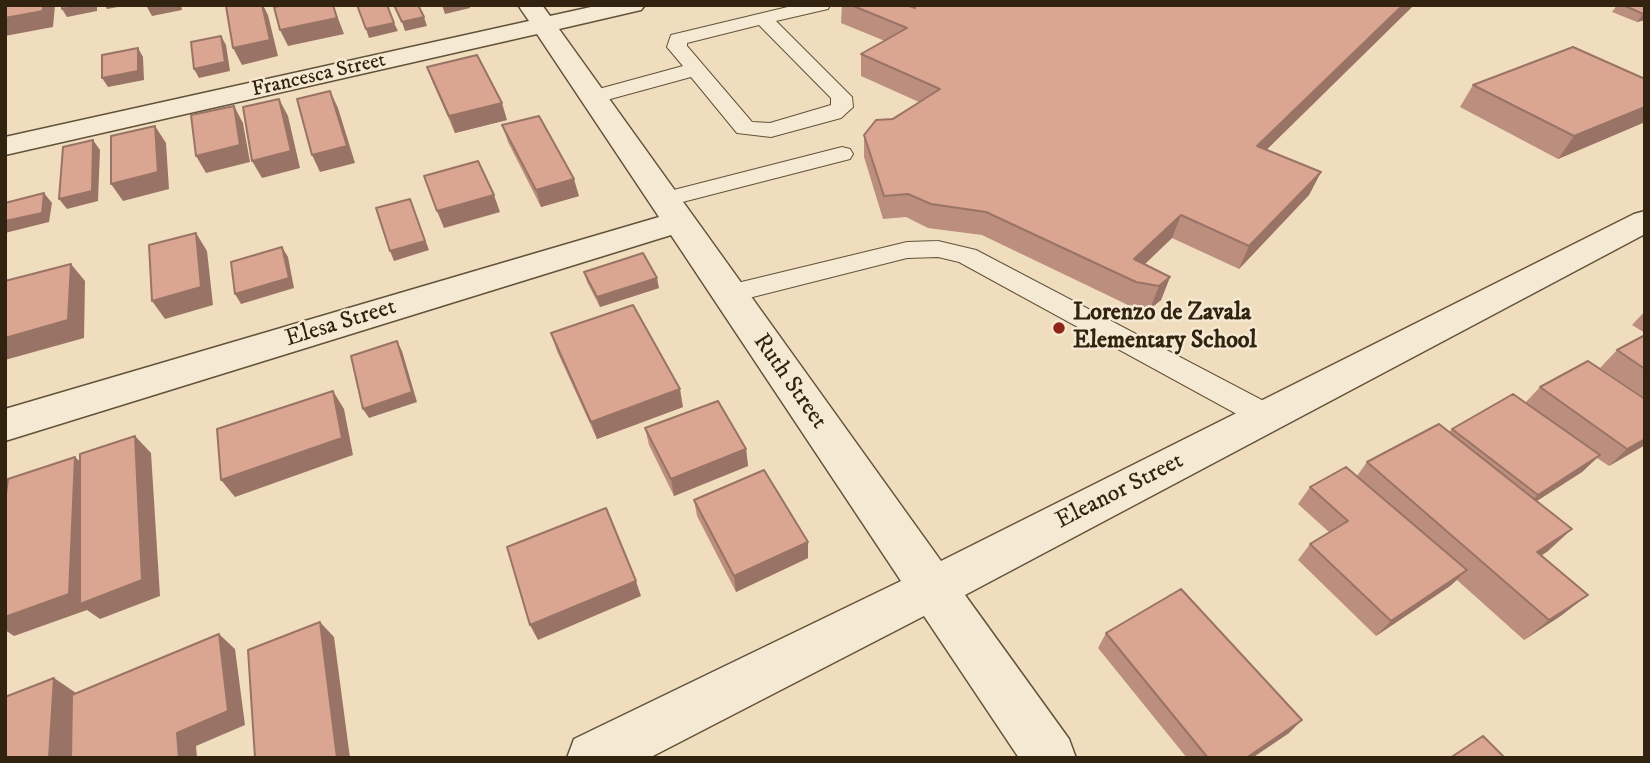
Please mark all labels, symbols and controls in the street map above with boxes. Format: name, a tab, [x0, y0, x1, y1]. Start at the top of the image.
street label: Francesca Street	[250, 48, 388, 104]
street label: Elesa Street	[282, 294, 400, 354]
place label: Lorenzo de Zavala Elementary School	[1073, 300, 1257, 356]
marker: Lorenzo de Zavala Elementary School	[1051, 320, 1067, 336]
street label: Ruth Street	[746, 329, 832, 435]
street label: Eleanor Street	[1051, 448, 1189, 536]

